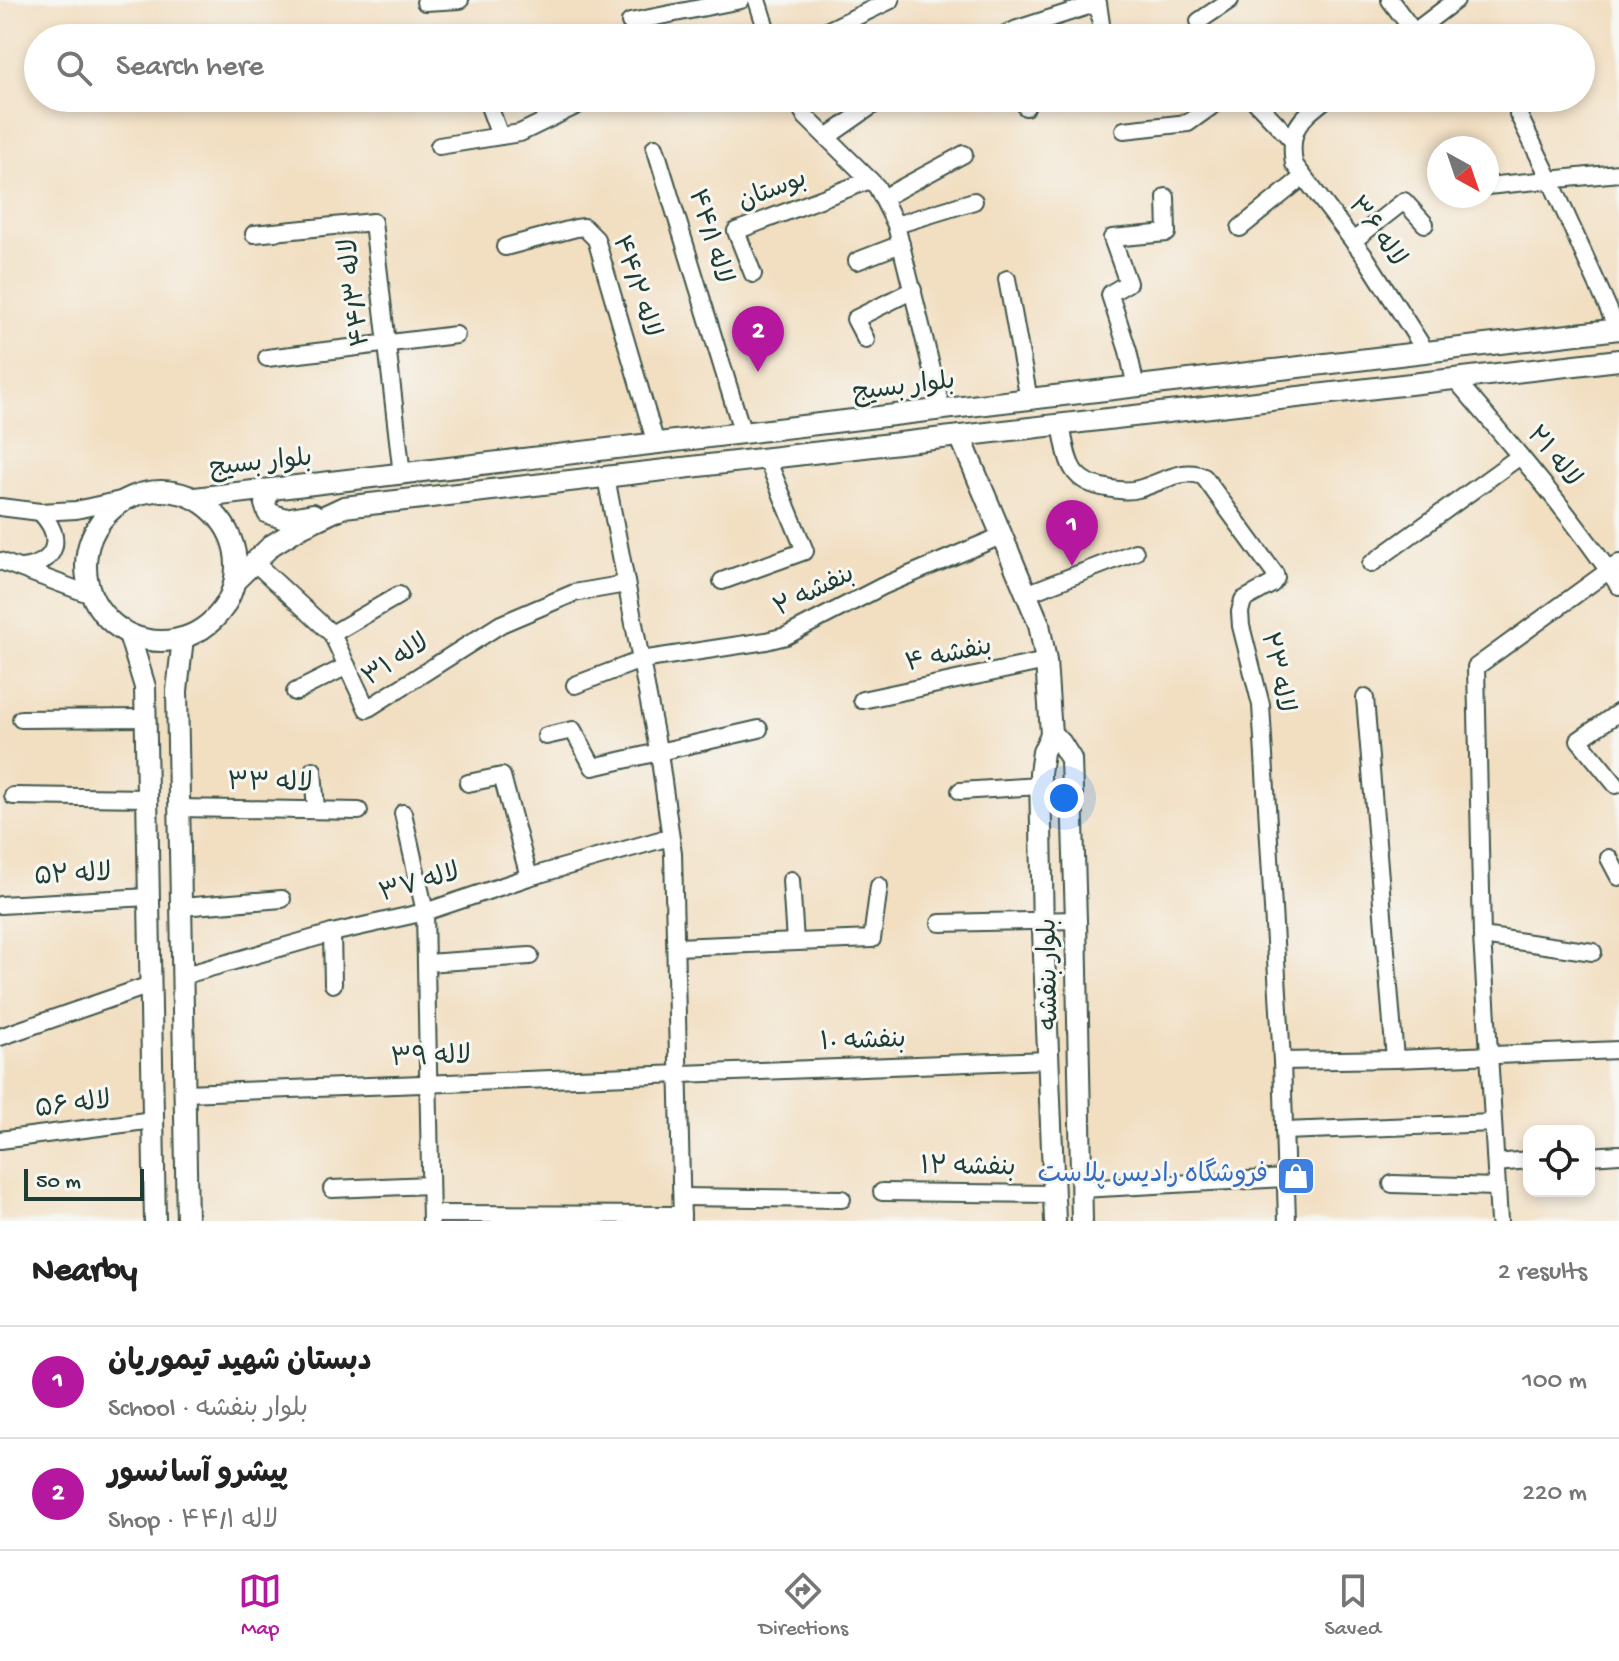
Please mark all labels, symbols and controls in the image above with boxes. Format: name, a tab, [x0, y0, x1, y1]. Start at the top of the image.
search box	[24, 24, 1595, 112]
icon: search	[52, 46, 96, 90]
text: Search here	[116, 51, 264, 86]
north arrow	[1427, 136, 1499, 208]
street label: بوستان	[734, 165, 812, 219]
street label: لاله ۴۴/۱	[679, 186, 737, 288]
street label: لاله ۳۶	[1339, 192, 1411, 274]
street label: لاله ۴۴/۲	[603, 232, 665, 342]
street label: لاله ۴۴/۳	[335, 236, 379, 348]
pin: 2	[732, 306, 784, 372]
street label: بلوار بسیج	[851, 367, 957, 411]
street label: لاله ۲۱	[1518, 421, 1586, 495]
street label: بلوار بسیج	[208, 444, 314, 486]
pin: 1	[1046, 500, 1098, 566]
street label: بنفشه ۲	[770, 560, 860, 626]
street label: لاله ۳۱	[358, 629, 436, 695]
street label: لاله ۲۳	[1251, 630, 1299, 716]
street label: بنفشه ۴	[903, 633, 995, 681]
street label: لاله ۳۳	[227, 769, 313, 801]
your location	[1044, 778, 1084, 818]
street label: لاله ۵۲	[34, 859, 112, 895]
street label: لاله ۳۷	[376, 859, 464, 911]
street label: بلوار بنفشه	[1035, 918, 1067, 1030]
street label: بنفشه ۱۰	[819, 1026, 907, 1060]
street label: لاله ۳۹	[390, 1042, 472, 1076]
street label: لاله ۵۶	[33, 1087, 113, 1127]
map controls	[1523, 1125, 1595, 1197]
button: locate	[1523, 1125, 1595, 1197]
street label: بنفشه ۱۲	[920, 1153, 1016, 1185]
shop icon: فروشگاه رادیس پلاست	[1275, 1155, 1317, 1197]
place label: فروشگاه رادیس پلاست	[1037, 1157, 1268, 1192]
scale bar	[24, 1165, 144, 1201]
text: 50 m	[36, 1170, 81, 1196]
text: Nearby	[32, 1253, 137, 1293]
text: 2 results	[1498, 1258, 1587, 1289]
text: دبستان شهید تیموریان	[108, 1346, 372, 1381]
text: 1	[53, 1367, 63, 1398]
text: 100 m	[1522, 1367, 1587, 1398]
text: School · بلوار بنفشه	[108, 1395, 308, 1426]
text: پیشرو آسانسور	[108, 1458, 288, 1493]
text: 2	[52, 1479, 64, 1510]
text: 220 m	[1522, 1479, 1587, 1510]
text: Shop · لاله ۴۴/۱	[108, 1507, 278, 1538]
tab: Map	[238, 1569, 282, 1643]
tab: Directions	[759, 1569, 848, 1643]
tab: Saved	[1324, 1569, 1381, 1643]

